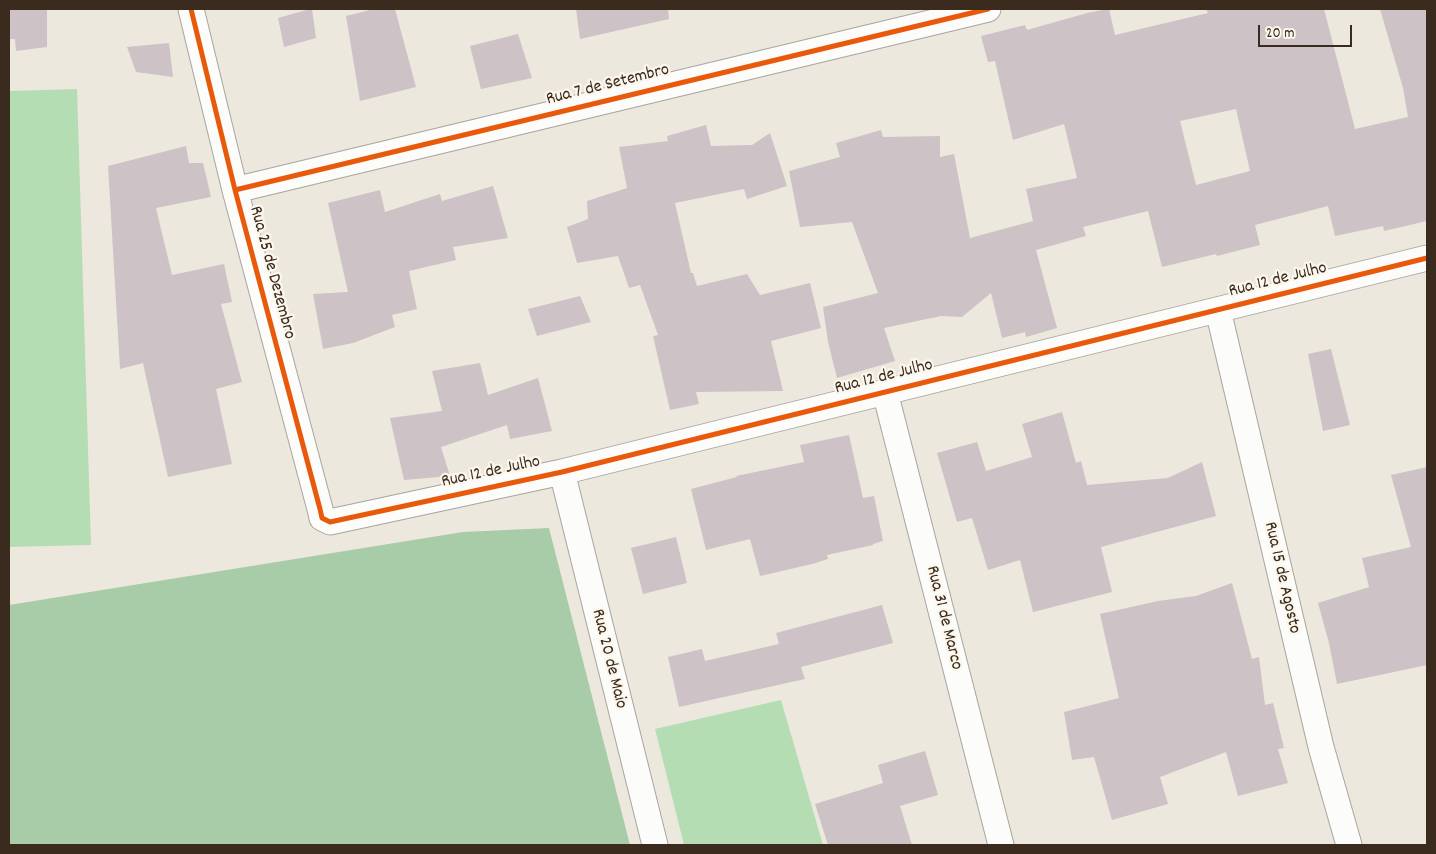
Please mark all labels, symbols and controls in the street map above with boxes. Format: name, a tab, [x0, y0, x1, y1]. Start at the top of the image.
scale bar	[1261, 15, 1355, 47]
text: 20 m	[1266, 23, 1294, 45]
street label: Rua 7 de Setembro	[544, 60, 672, 112]
street label: Rua 25 de Dezembro	[243, 204, 299, 342]
street label: Rua 12 de Julho	[1227, 258, 1329, 304]
street label: Rua 12 de Julho	[833, 355, 935, 401]
street label: Rua 12 de Julho	[440, 452, 542, 494]
street label: Rua 15 de Agosto	[1258, 520, 1304, 636]
street label: Rua 31 de Marco	[920, 564, 966, 672]
street label: Rua 20 de Maio	[585, 607, 631, 711]

